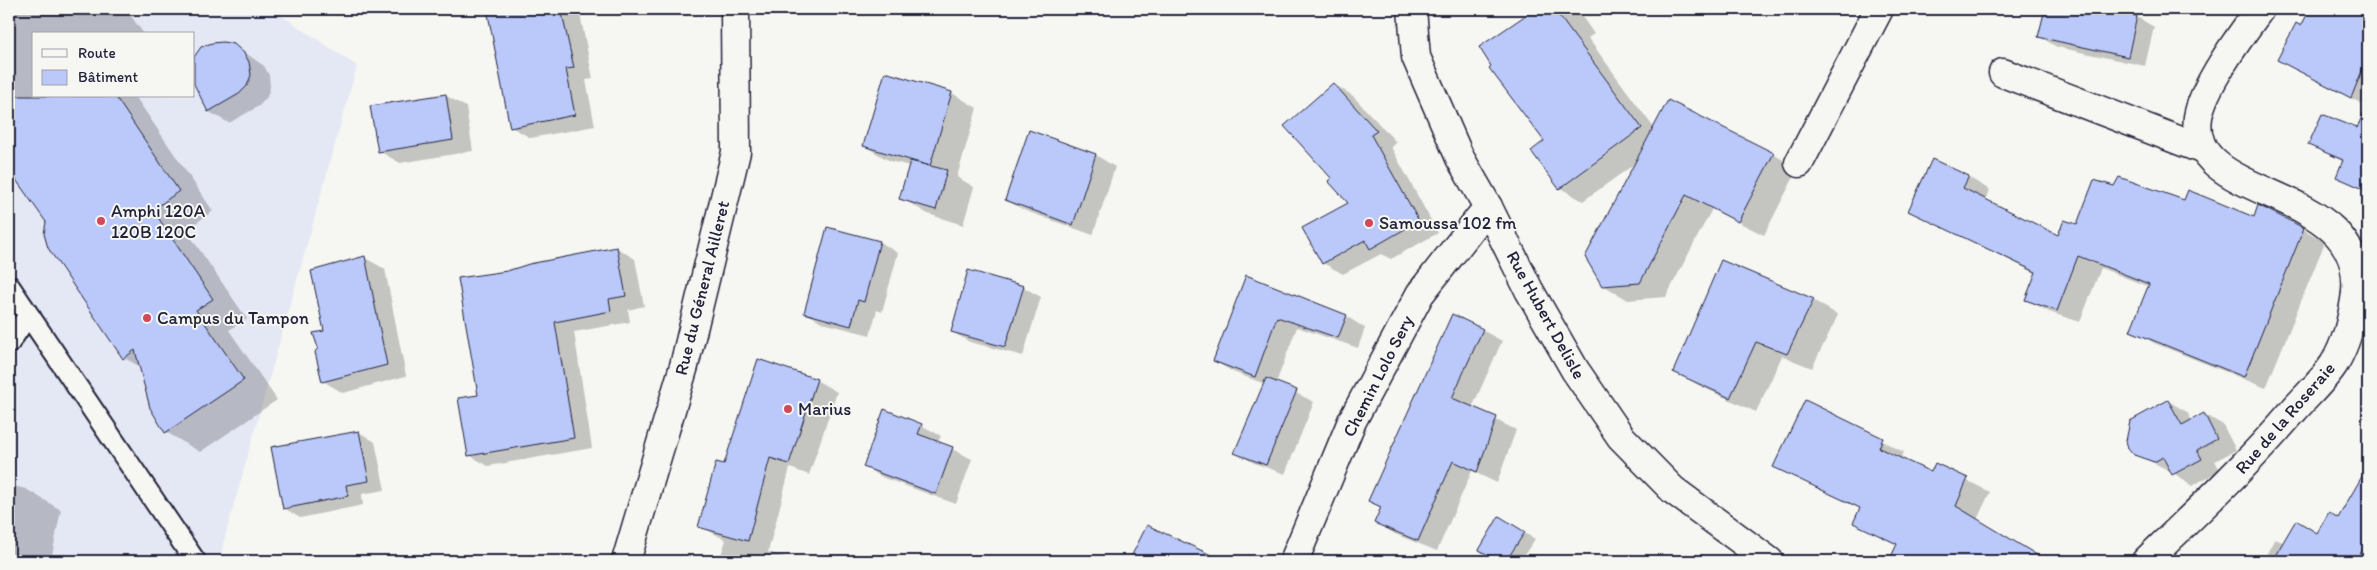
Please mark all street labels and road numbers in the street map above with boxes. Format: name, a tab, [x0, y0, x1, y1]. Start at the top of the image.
street label: Rue du Géneral Ailleret	[670, 198, 734, 378]
street label: Rue Hubert Delisle	[1502, 247, 1590, 383]
street label: Chemin Lolo Sery	[1338, 311, 1418, 441]
street label: Rue de la Roseraie	[2230, 357, 2340, 479]

